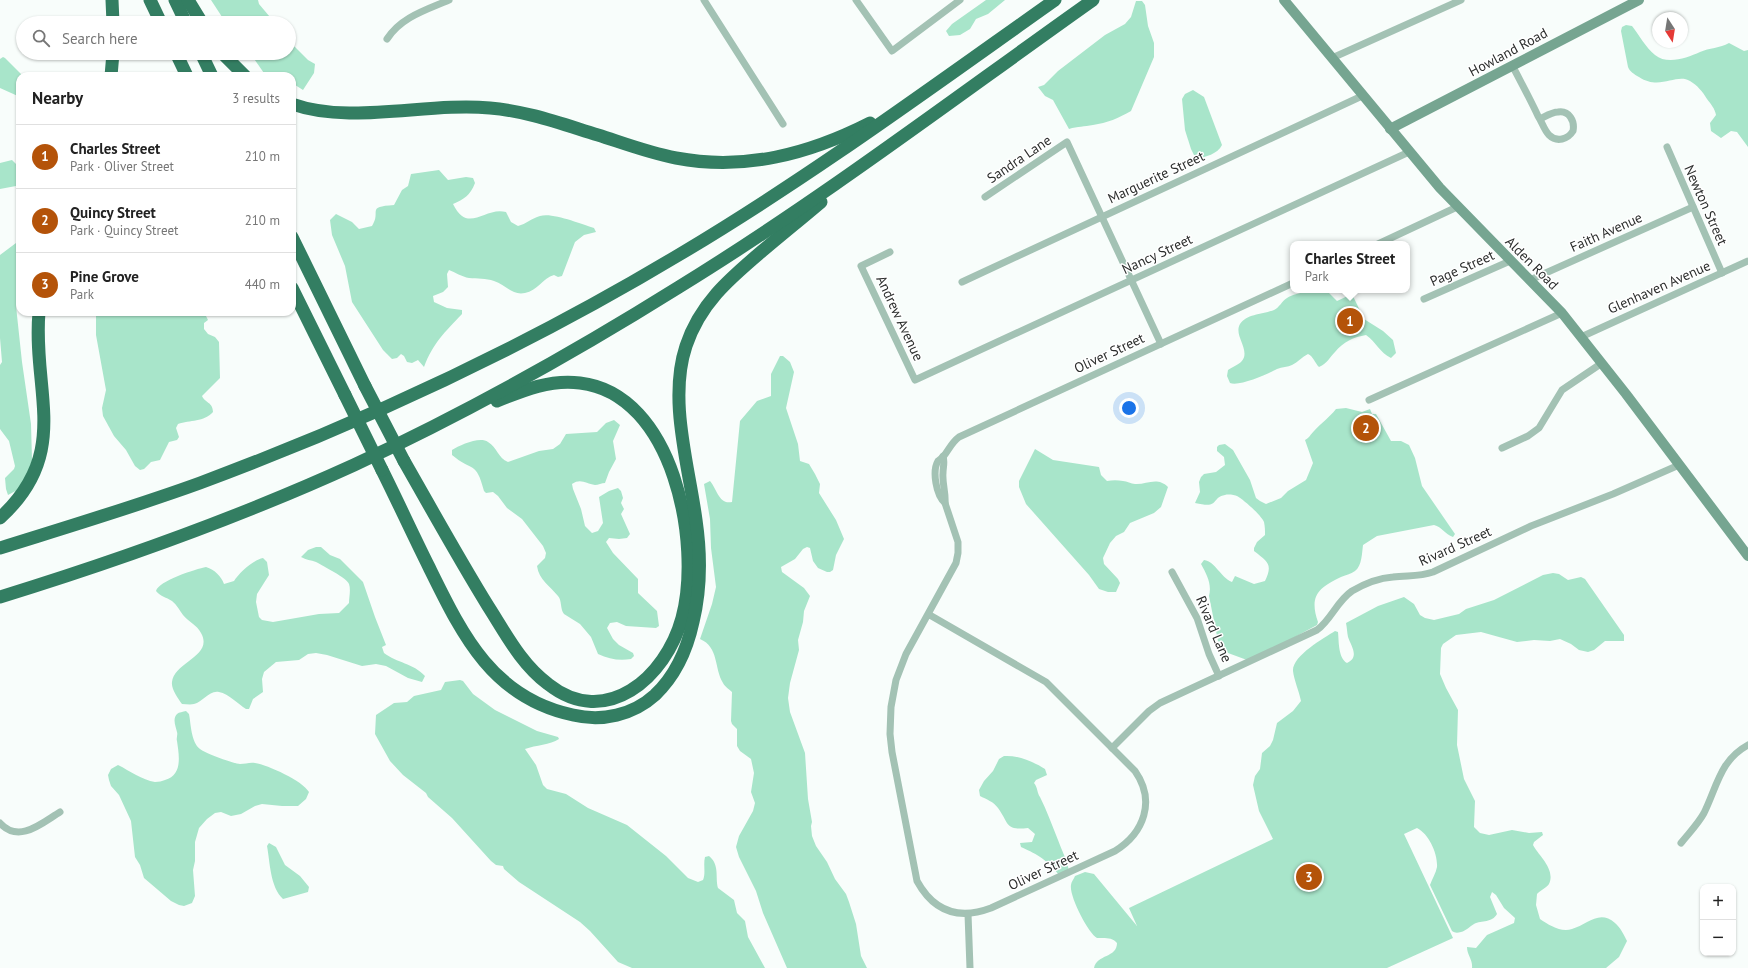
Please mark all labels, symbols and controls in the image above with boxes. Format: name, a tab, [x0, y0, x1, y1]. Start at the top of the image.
north arrow	[1652, 12, 1688, 48]
search box	[16, 16, 296, 60]
street label: Howland Road	[1466, 24, 1550, 80]
icon: search	[30, 27, 52, 49]
text: Search here	[62, 29, 138, 48]
text: Nearby	[32, 87, 83, 109]
text: 3 results	[232, 90, 280, 107]
street label: Sandra Lane	[983, 131, 1055, 187]
text: Charles Street	[70, 139, 160, 158]
street label: Marguerite Street	[1105, 147, 1207, 207]
text: 1	[41, 148, 49, 165]
text: 210 m	[245, 148, 280, 165]
text: Park · Oliver Street	[70, 158, 174, 175]
street label: Newton Street	[1680, 162, 1732, 248]
text: Quincy Street	[70, 203, 156, 222]
street label: Faith Avenue	[1567, 208, 1645, 256]
text: 2	[41, 212, 49, 229]
text: 210 m	[245, 212, 280, 229]
text: Park · Quincy Street	[70, 222, 178, 239]
street label: Nancy Street	[1119, 230, 1195, 278]
street label: Alden Road	[1502, 233, 1562, 293]
popup	[1290, 241, 1410, 293]
street label: Page Street	[1427, 246, 1497, 290]
text: Charles Street	[1305, 249, 1395, 268]
street label: Glenhaven Avenue	[1605, 256, 1713, 318]
text: Pine Grove	[70, 267, 139, 286]
text: Park	[1305, 268, 1329, 285]
street label: Andrew Avenue	[872, 272, 928, 364]
text: 3	[41, 276, 49, 293]
text: 440 m	[245, 276, 280, 293]
text: Park	[70, 286, 94, 303]
pin: 1	[1337, 306, 1363, 336]
street label: Oliver Street	[1071, 329, 1147, 377]
your location	[1119, 398, 1139, 418]
pin: 2	[1353, 413, 1379, 443]
street label: Rivard Street	[1416, 522, 1494, 570]
street label: Rivard Lane	[1192, 593, 1236, 665]
street label: Oliver Street	[1005, 846, 1081, 894]
pin: 3	[1296, 862, 1322, 892]
map controls	[1700, 884, 1736, 956]
button: +	[1700, 884, 1736, 920]
button: −	[1700, 920, 1736, 956]

